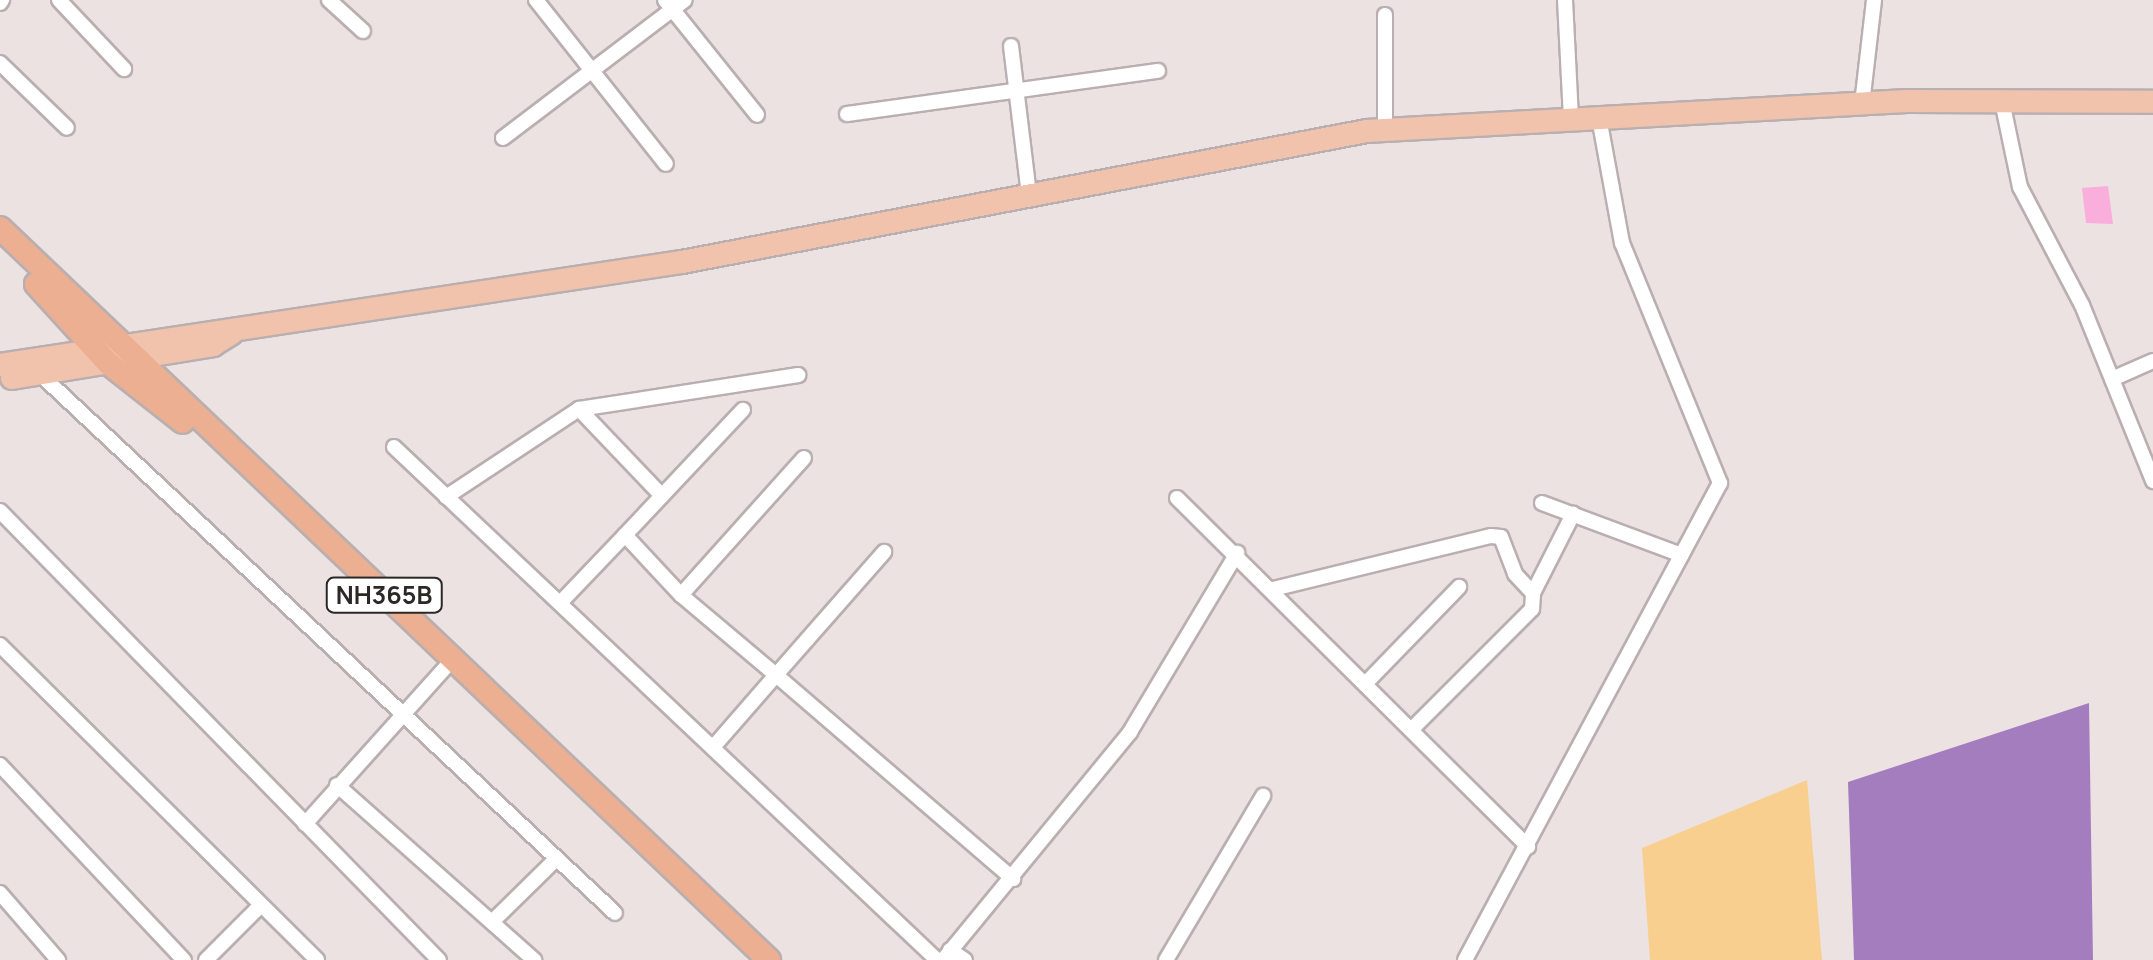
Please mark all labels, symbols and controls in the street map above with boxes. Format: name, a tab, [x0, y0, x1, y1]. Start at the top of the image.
road number: NH365B	[324, 575, 444, 615]

